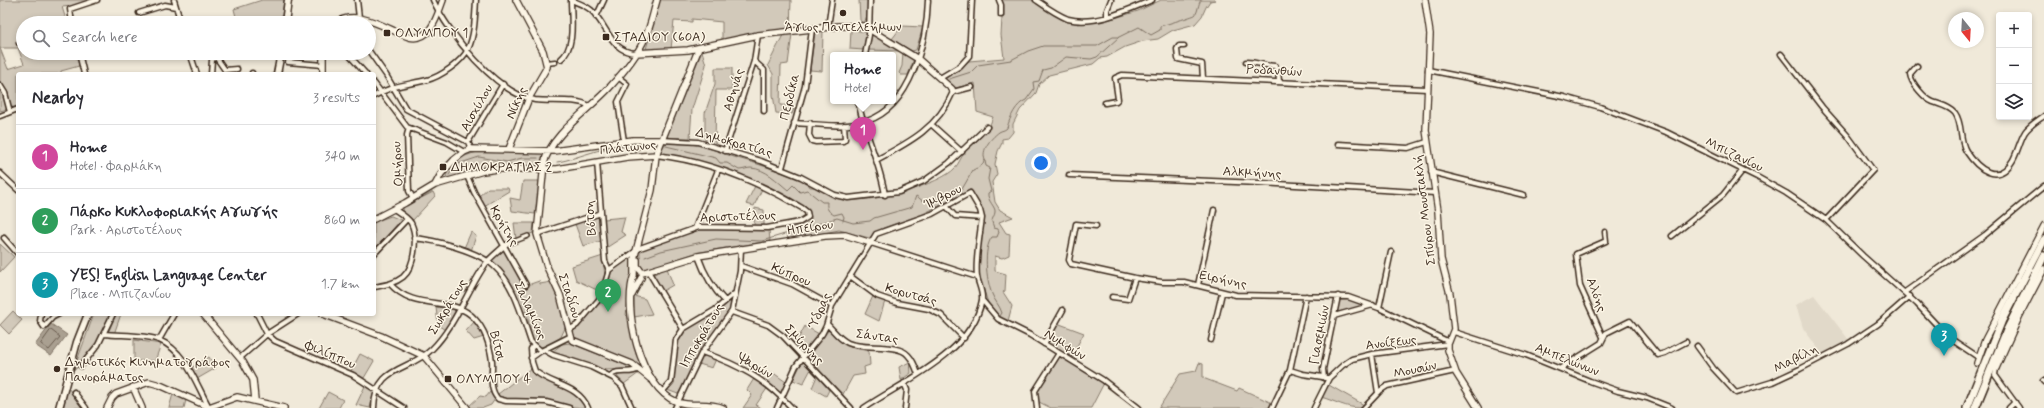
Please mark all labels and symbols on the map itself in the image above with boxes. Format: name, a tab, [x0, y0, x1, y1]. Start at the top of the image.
marker: Άγιος Παντελεήμων	[838, 8, 848, 18]
north arrow	[1948, 12, 1984, 48]
place label: Άγιος Παντελεήμων	[784, 19, 902, 36]
place label: ΟΛΥΜΠΟΥ 1	[395, 25, 468, 42]
marker: ΟΛΥΜΠΟΥ 1	[382, 28, 392, 38]
place label: ΣΤΑΔΙΟΥ (60A)	[614, 29, 706, 46]
marker: ΣΤΑΔΙΟΥ (60A)	[601, 32, 611, 42]
street label: Ροδανθών	[1246, 61, 1303, 81]
street label: Αθηνάς	[719, 66, 749, 114]
street label: Περδίκα	[776, 72, 804, 122]
street label: Αισχύλου	[457, 81, 497, 134]
street label: Νίκης	[502, 84, 532, 122]
pin: 1	[850, 117, 876, 150]
street label: Δημοκρατίας	[694, 124, 775, 162]
street label: Μπιζανίου	[1702, 134, 1766, 176]
street label: Πλάτωνος	[599, 137, 657, 159]
street label: Ομήρου	[388, 141, 408, 187]
your location	[1031, 153, 1051, 173]
street label: Σπύρου Μουστακλή	[1410, 154, 1440, 266]
place label: ΔΗΜΟΚΡΑΤΙΑΣ 2	[451, 159, 553, 176]
marker: ΔΗΜΟΚΡΑΤΙΑΣ 2	[438, 162, 448, 172]
street label: Αλκμήνης	[1222, 163, 1282, 183]
street label: Ίμβρου	[921, 181, 965, 213]
street label: Βότση	[581, 200, 601, 236]
street label: Κρήτης	[486, 202, 523, 250]
street label: Αριστοτέλους	[700, 207, 777, 227]
street label: Ηπείρου	[786, 216, 834, 240]
street label: Κύπρου	[769, 259, 814, 291]
street label: Ειρήνης	[1198, 267, 1249, 293]
street label: Σταδίου	[553, 271, 585, 321]
street label: Αλόης	[1582, 275, 1610, 315]
street label: Σωκράτους	[425, 276, 471, 338]
street label: Σαλαμίνος	[510, 279, 551, 343]
pin: 2	[595, 279, 621, 312]
street label: Κορυτσάς	[883, 280, 939, 311]
street label: Ύδρας	[804, 290, 836, 332]
street label: Ιπποκράτους	[676, 300, 728, 372]
street label: Γιασεμιών	[1306, 304, 1334, 366]
street label: Σμύρνης	[781, 321, 828, 369]
pin: 3	[1931, 323, 1957, 356]
street label: Σάντας	[855, 326, 900, 348]
street label: Νυμφών	[1041, 326, 1089, 365]
street label: Βίτσι	[485, 329, 509, 363]
street label: Ανοίξεως	[1364, 331, 1418, 355]
street label: Φιλίππου	[301, 336, 358, 373]
street label: Αμπελώνων	[1532, 339, 1602, 381]
street label: Μαβίλη	[1771, 341, 1821, 377]
street label: Ψαρών	[733, 349, 776, 383]
place label: Δημοτικός Κινηματογράφος Πανοράματος	[65, 354, 231, 386]
street label: Μουσών	[1392, 357, 1439, 383]
marker: Δημοτικός Κινηματογράφος Πανοράματος	[52, 364, 62, 374]
place label: ΟΛΥΜΠΟΥ 4	[456, 371, 531, 388]
marker: ΟΛΥΜΠΟΥ 4	[443, 374, 453, 384]

